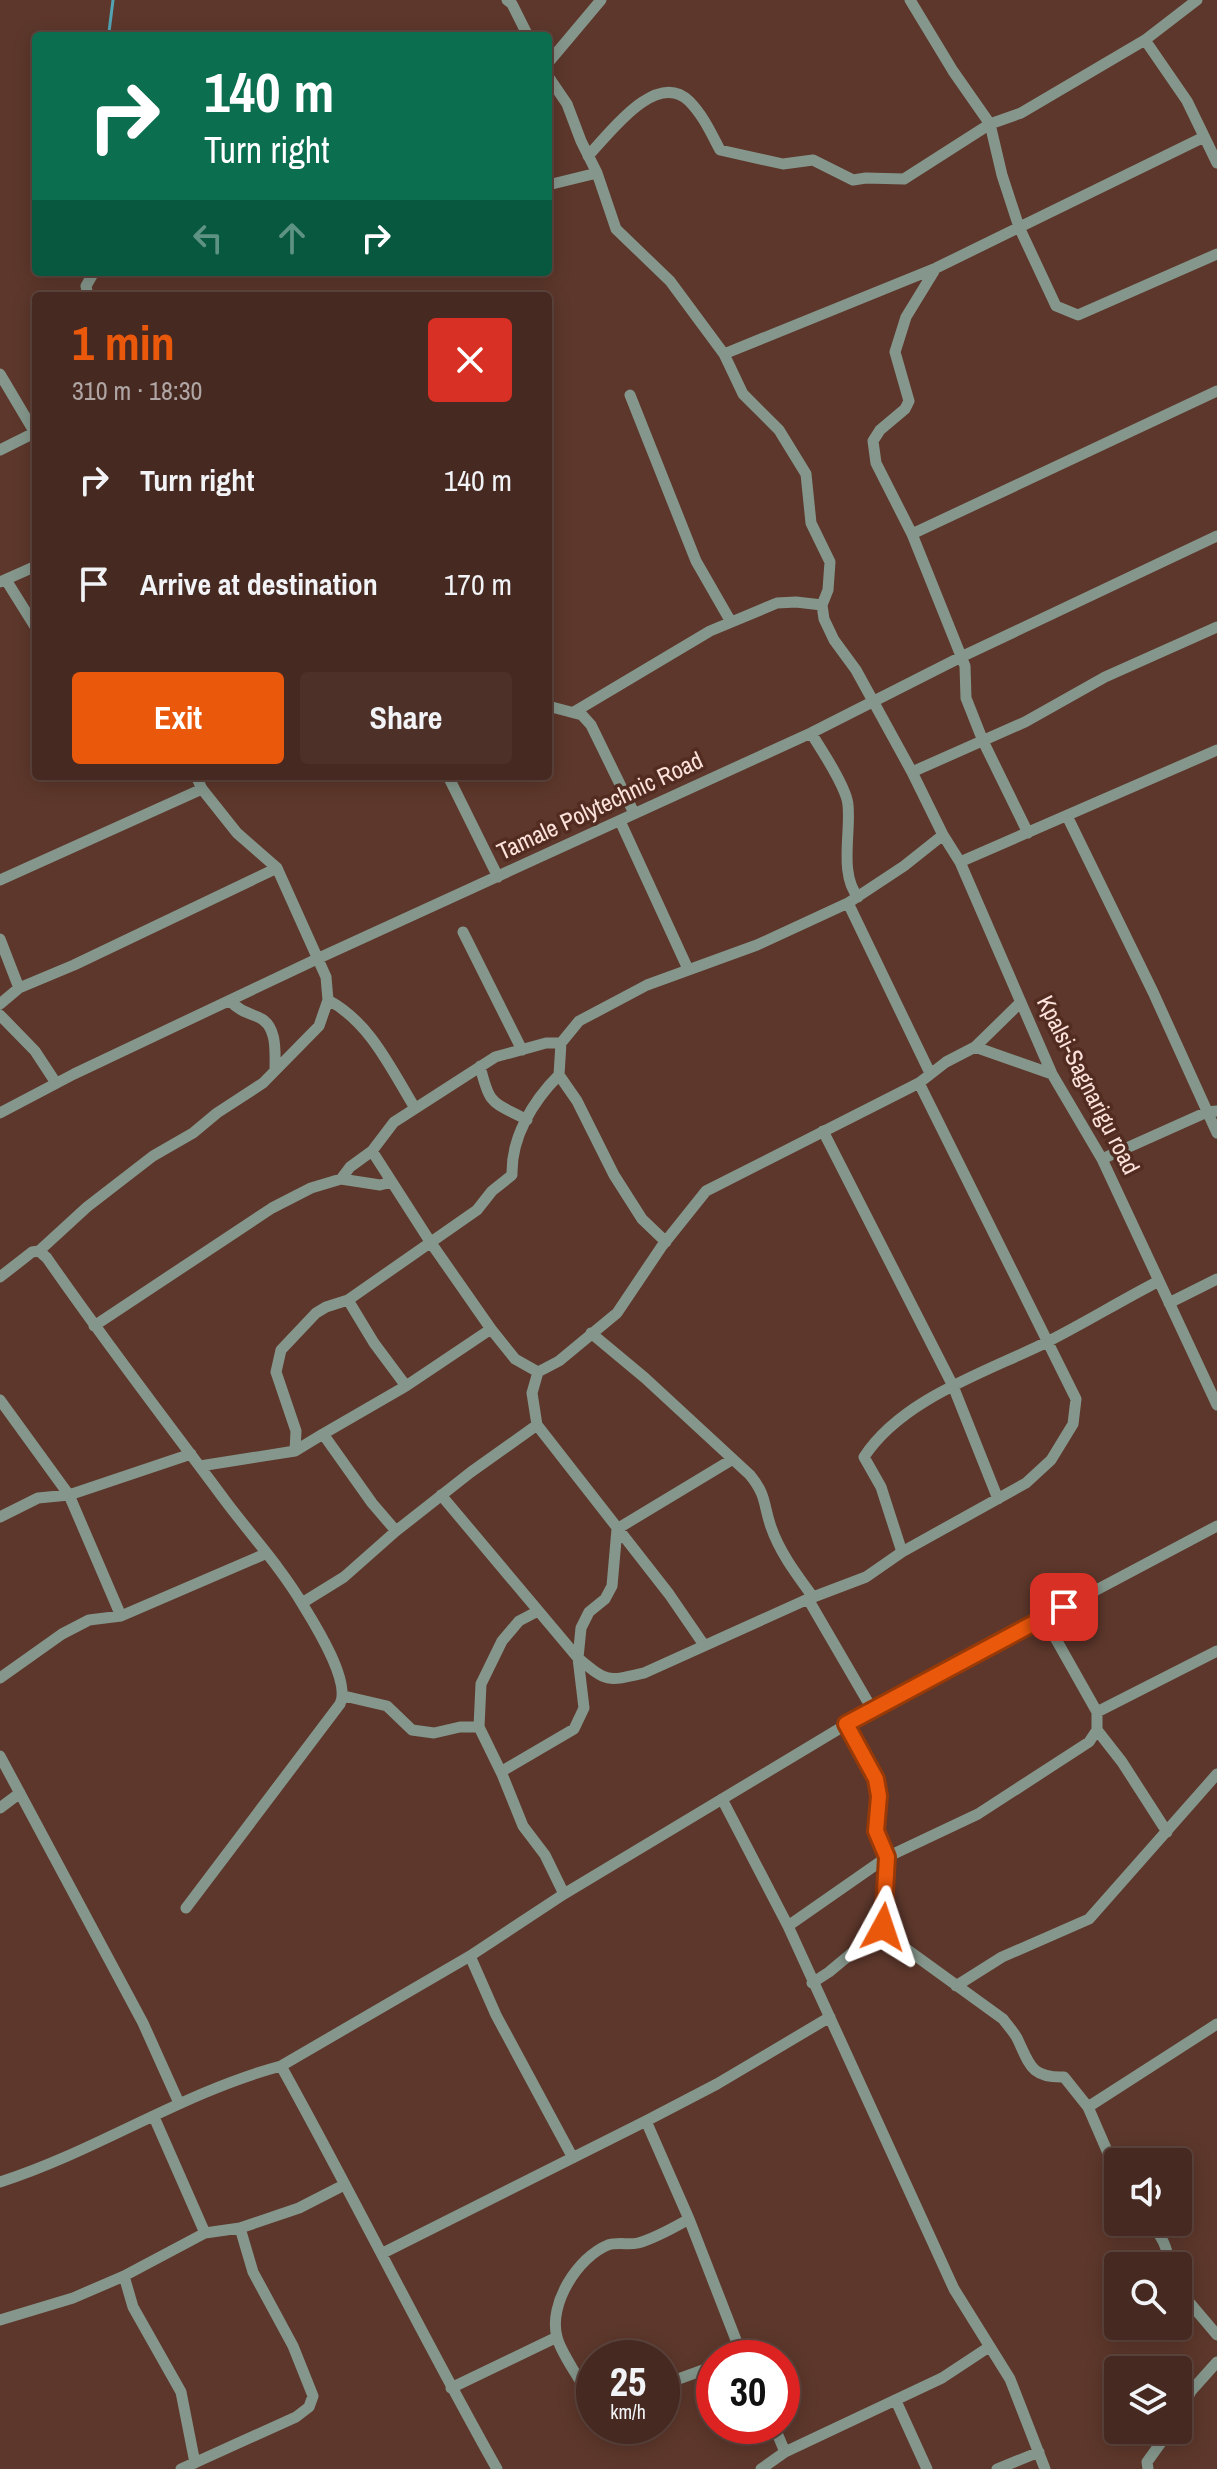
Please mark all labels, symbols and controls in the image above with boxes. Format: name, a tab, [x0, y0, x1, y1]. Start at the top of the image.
text: 140 m	[204, 54, 334, 129]
icon: right	[72, 64, 176, 168]
text: Turn right	[204, 126, 329, 174]
icon: left	[186, 216, 230, 260]
icon: ahead	[270, 216, 314, 260]
icon: right	[354, 216, 398, 260]
text: 1 min	[72, 310, 175, 375]
button: close	[428, 318, 512, 402]
text: 310 m · 18:30	[72, 373, 202, 408]
icon: right	[72, 458, 116, 502]
text: Turn right	[140, 460, 254, 500]
text: 140 m	[444, 460, 512, 500]
icon: arrive	[72, 562, 116, 606]
text: Arrive at destination	[140, 564, 378, 604]
text: 170 m	[444, 564, 512, 604]
button: Exit	[72, 672, 284, 764]
button: Share	[300, 672, 512, 764]
street label: Tamale Polytechnic Road	[492, 743, 708, 867]
street label: Kpalsi-Sagnarigu road	[1030, 990, 1148, 1180]
pin	[1030, 1573, 1098, 1641]
icon: arrive	[1042, 1585, 1086, 1629]
position arrow	[841, 1885, 925, 1969]
map controls	[1104, 2148, 1192, 2444]
button: sound	[1104, 2148, 1192, 2236]
button: search	[1104, 2252, 1192, 2340]
speed limit sign: 30	[696, 2340, 800, 2444]
text: 25	[610, 2355, 646, 2408]
button: layers	[1104, 2356, 1192, 2444]
text: km/h	[610, 2398, 646, 2425]

